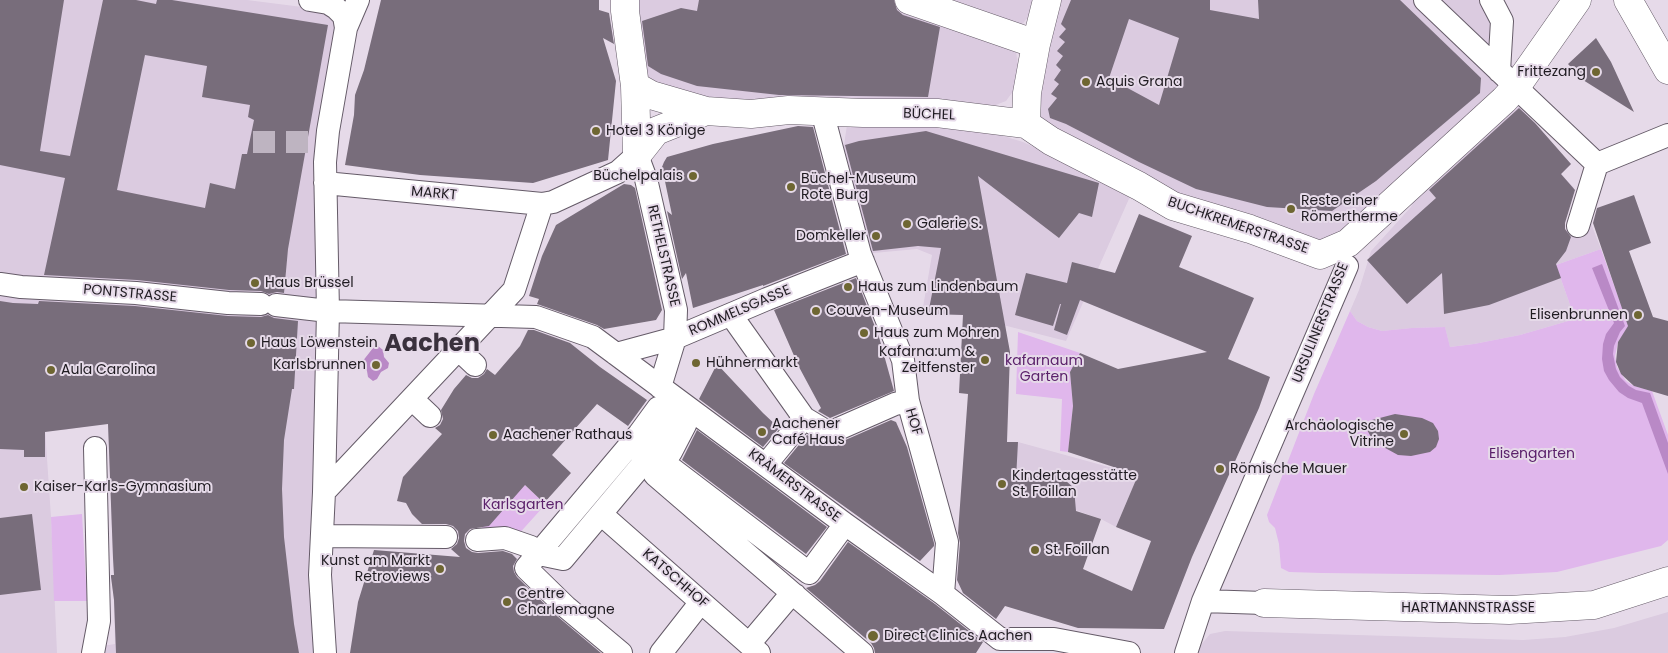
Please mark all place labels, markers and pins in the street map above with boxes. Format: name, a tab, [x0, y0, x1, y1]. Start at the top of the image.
place label: Frittezang	[1517, 64, 1586, 80]
marker: Frittezang	[1590, 66, 1602, 78]
place label: Aquis Grana	[1096, 74, 1182, 90]
marker: Aquis Grana	[1080, 76, 1092, 88]
place label: Hotel 3 Könige	[606, 123, 705, 139]
marker: Hotel 3 Könige	[590, 125, 602, 137]
place label: Büchelpalais	[593, 168, 683, 184]
marker: Büchelpalais	[687, 170, 699, 182]
place label: Büchel-Museum Rote Burg	[801, 171, 916, 203]
marker: Büchel-Museum Rote Burg	[785, 181, 797, 193]
place label: Reste einer Römertherme	[1301, 193, 1398, 226]
marker: Reste einer Römertherme	[1285, 203, 1297, 215]
place label: Galerie S.	[917, 216, 982, 232]
marker: Galerie S.	[901, 218, 913, 230]
place label: Domkeller	[796, 228, 866, 244]
marker: Domkeller	[870, 230, 882, 242]
place label: Haus Brüssel	[265, 275, 354, 291]
marker: Haus Brüssel	[249, 277, 261, 289]
place label: Haus zum Lindenbaum	[858, 279, 1019, 295]
marker: Haus zum Lindenbaum	[842, 281, 854, 293]
place label: Couven-Museum	[826, 303, 948, 319]
marker: Couven-Museum	[810, 305, 822, 317]
place label: Elisenbrunnen	[1530, 307, 1628, 323]
marker: Elisenbrunnen	[1632, 309, 1644, 321]
place label: Haus zum Mohren	[874, 325, 999, 341]
marker: Haus zum Mohren	[858, 327, 870, 339]
place label: Haus Löwenstein	[261, 335, 378, 351]
marker: Haus Löwenstein	[245, 337, 257, 349]
place label: Kafarna:um & Zeitfenster	[879, 344, 975, 377]
marker: Kafarna:um & Zeitfenster	[979, 354, 991, 366]
place label: Hühnermarkt	[706, 355, 798, 371]
place label: Karlsbrunnen	[273, 357, 366, 373]
marker: Hühnermarkt	[690, 357, 702, 369]
marker: Karlsbrunnen	[370, 359, 382, 371]
place label: Aula Carolina	[61, 362, 156, 378]
marker: Aula Carolina	[45, 364, 57, 376]
place label: Aachener Café Haus	[772, 416, 845, 448]
place label: Archäologische Vitrine	[1285, 418, 1394, 451]
marker: Aachener Café Haus	[756, 426, 768, 438]
place label: Aachener Rathaus	[503, 427, 632, 443]
marker: Archäologische Vitrine	[1398, 428, 1410, 440]
marker: Aachener Rathaus	[487, 429, 499, 441]
place label: Römische Mauer	[1230, 461, 1347, 477]
marker: Römische Mauer	[1214, 463, 1226, 475]
place label: Kindertagesstätte St. Foillan	[1012, 468, 1137, 501]
marker: Kindertagesstätte St. Foillan	[996, 478, 1008, 490]
place label: Kaiser-Karls-Gymnasium	[34, 479, 212, 495]
marker: Kaiser-Karls-Gymnasium	[18, 481, 30, 493]
place label: St. Foillan	[1045, 542, 1110, 558]
marker: St. Foillan	[1029, 544, 1041, 556]
place label: Kunst am Markt Retroviews	[321, 553, 430, 586]
marker: Kunst am Markt Retroviews	[434, 563, 446, 575]
place label: Centre Charlemagne	[517, 586, 615, 618]
marker: Centre Charlemagne	[501, 596, 513, 608]
place label: Direct Clinics Aachen	[884, 628, 1032, 644]
marker: Direct Clinics Aachen	[866, 629, 880, 643]

